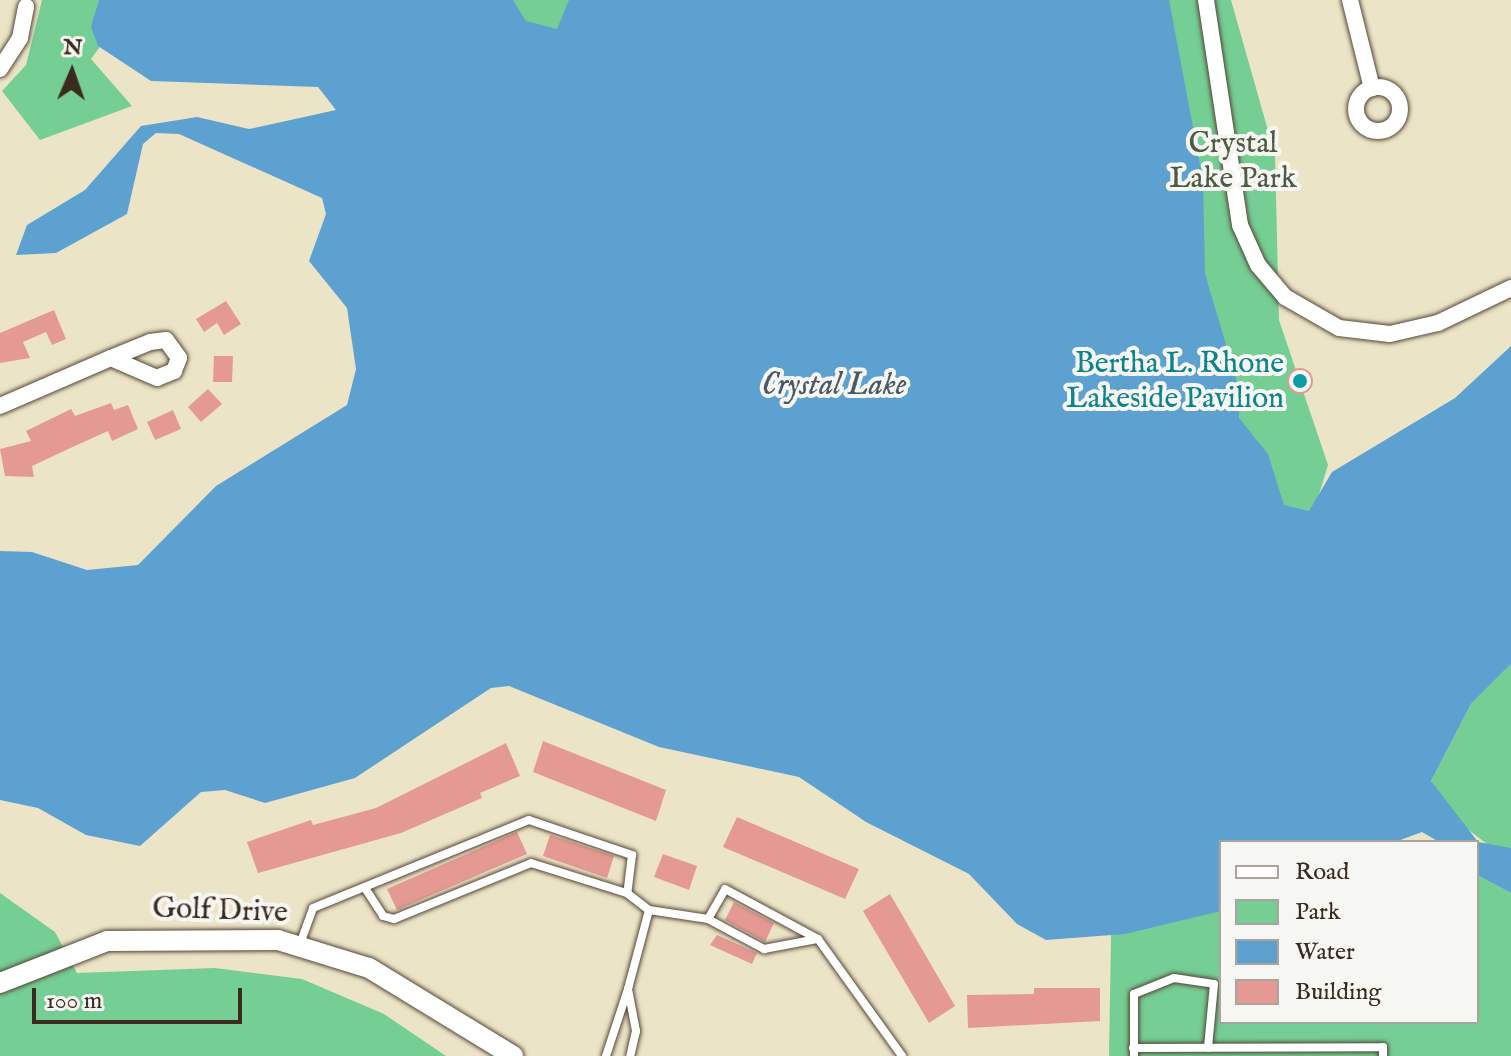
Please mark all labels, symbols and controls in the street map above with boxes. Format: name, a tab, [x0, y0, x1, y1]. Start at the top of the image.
north arrow	[32, 32, 112, 112]
text: N	[63, 34, 83, 62]
park label: Crystal Lake Park	[1169, 126, 1297, 196]
place label: Bertha L. Rhone Lakeside Pavilion	[1066, 346, 1284, 416]
water label: Crystal Lake	[762, 367, 906, 405]
marker: Bertha L. Rhone Lakeside Pavilion	[1291, 372, 1309, 390]
legend	[1219, 840, 1479, 1024]
text: Road	[1295, 857, 1349, 888]
street label: Golf Drive	[152, 891, 288, 931]
text: Park	[1295, 897, 1341, 928]
text: Water	[1295, 937, 1355, 968]
scale bar	[36, 972, 246, 1022]
text: Building	[1295, 977, 1381, 1008]
text: 100 m	[46, 986, 102, 1017]

